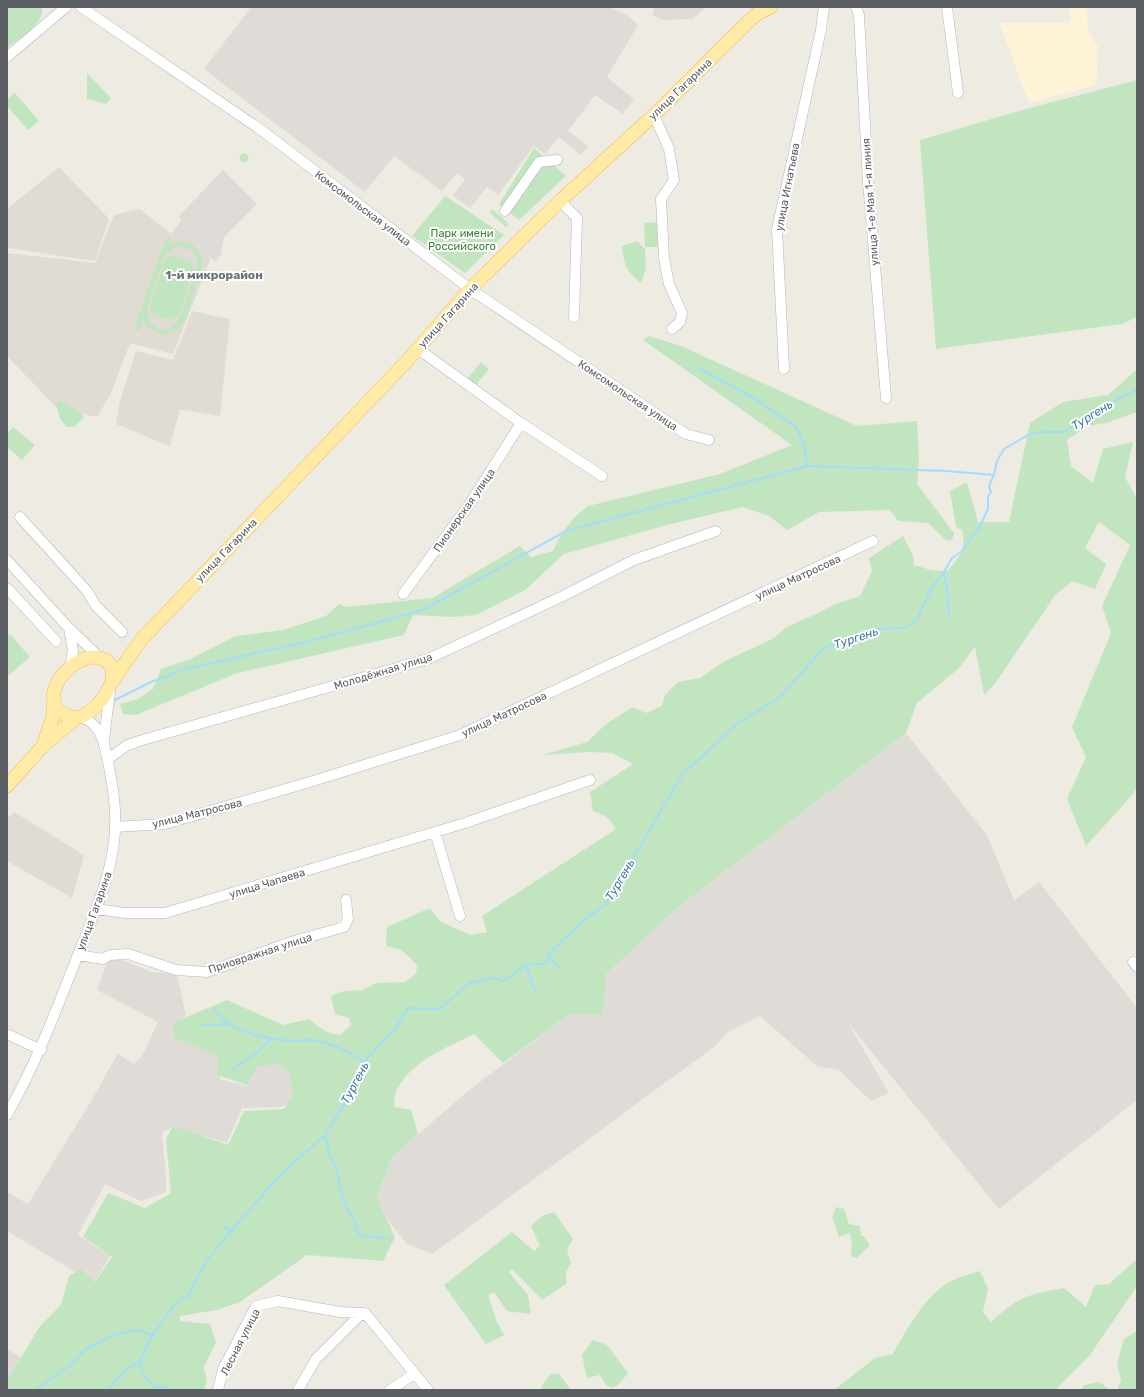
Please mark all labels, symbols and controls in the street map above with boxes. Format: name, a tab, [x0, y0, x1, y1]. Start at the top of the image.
street label: улица Гагарина	[646, 56, 715, 123]
street label: улица 1-е Мая 1-я линия	[860, 138, 881, 266]
street label: улица Игнатьева	[773, 142, 802, 232]
street label: Комсомольская улица	[312, 168, 413, 249]
park label: Парк имени Российского	[428, 227, 496, 253]
district label: 1-й микрорайон	[165, 268, 263, 282]
street label: улица Гагарина	[416, 280, 481, 351]
street label: Комсомольская улица	[576, 357, 680, 433]
water label: Тургень	[1069, 397, 1115, 433]
street label: Пионерская улица	[431, 466, 498, 554]
street label: улица Гагарина	[193, 516, 260, 585]
street label: улица Матросова	[754, 552, 843, 603]
water label: Тургень	[832, 624, 880, 652]
street label: Молодёжная улица	[332, 650, 434, 693]
street label: улица Матросова	[460, 689, 549, 740]
street label: улица Матросова	[151, 796, 243, 831]
water label: Тургень	[602, 857, 638, 903]
street label: улица Чапаева	[228, 866, 307, 901]
street label: улица Гагарина	[74, 870, 115, 952]
street label: Приовражная улица	[207, 931, 314, 976]
water label: Тургень	[338, 1059, 372, 1107]
street label: Лесная улица	[218, 1307, 263, 1378]

